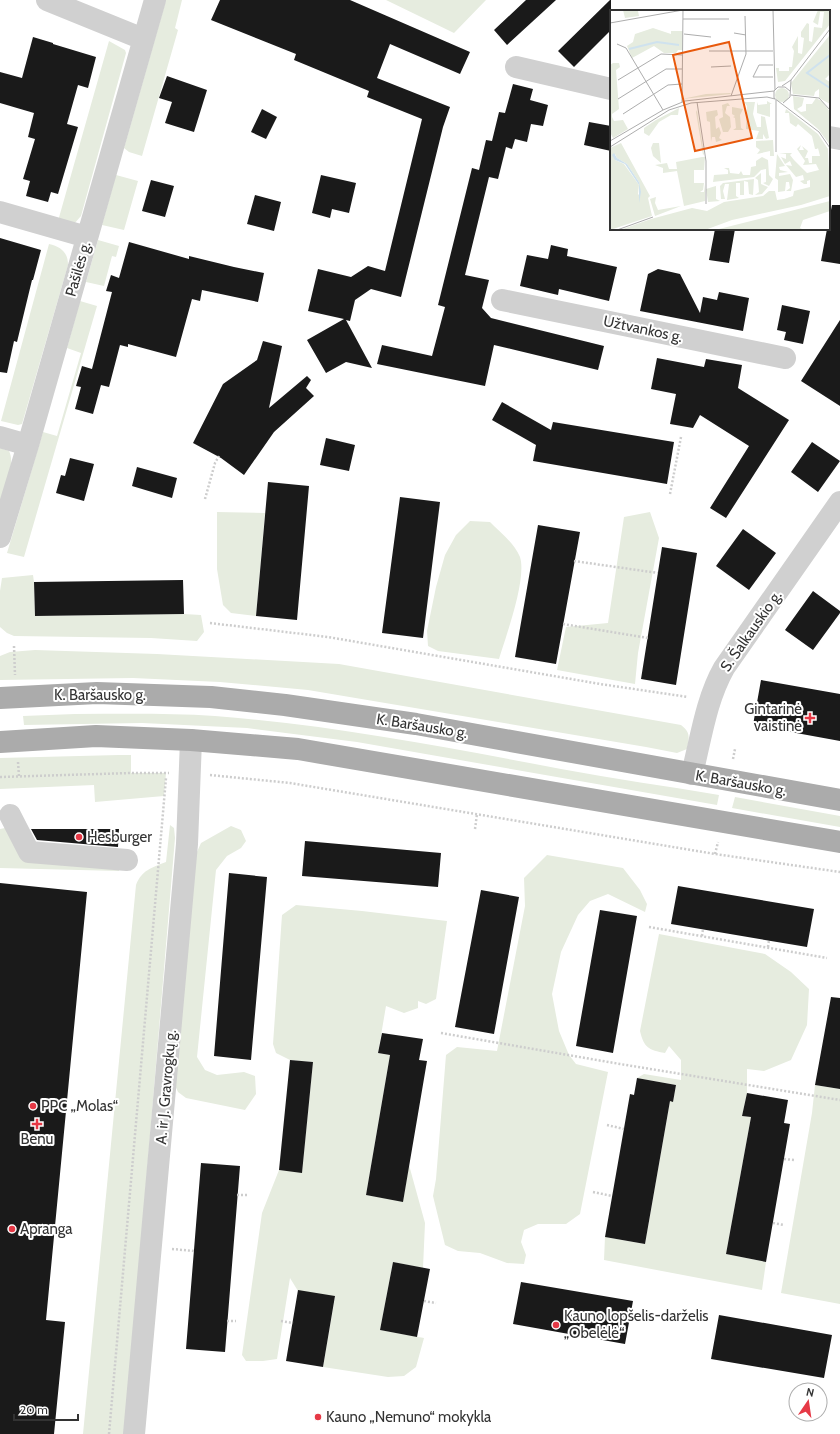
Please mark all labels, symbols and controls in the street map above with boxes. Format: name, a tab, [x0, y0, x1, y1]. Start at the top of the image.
inset map	[610, 10, 830, 230]
street label: Pašilės g.	[62, 239, 94, 299]
street label: Užtvankos g.	[602, 312, 684, 346]
street label: S. Šalkauskio g.	[716, 586, 786, 675]
street label: K. Baršausko g.	[54, 686, 146, 704]
place label: Gintarinė vaistinė	[744, 700, 802, 735]
street label: K. Baršausko g.	[375, 710, 469, 742]
marker: Gintarinė vaistinė	[805, 713, 815, 723]
street label: K. Baršausko g.	[694, 766, 788, 800]
place label: Hesburger	[87, 828, 152, 846]
marker: Hesburger	[74, 832, 84, 842]
street label: A. ir J. Gravrogkų g.	[152, 1029, 180, 1145]
place label: PPC „Molas“	[41, 1097, 118, 1115]
marker: PPC „Molas“	[28, 1101, 38, 1111]
marker: Benu	[32, 1119, 42, 1129]
place label: Benu	[21, 1130, 53, 1148]
place label: Apranga	[20, 1220, 73, 1238]
marker: Apranga	[7, 1224, 17, 1234]
place label: Kauno lopšelis-darželis „Obelėlė“	[564, 1307, 709, 1342]
marker: Kauno lopšelis-darželis „Obelėlė“	[551, 1320, 561, 1330]
north arrow	[788, 1382, 828, 1422]
text: N	[805, 1385, 816, 1400]
scale bar	[14, 1396, 78, 1422]
text: 20 m	[20, 1402, 48, 1417]
place label: Kauno „Nemuno“ mokykla	[326, 1408, 492, 1426]
marker: Kauno „Nemuno“ mokykla	[313, 1412, 323, 1422]

